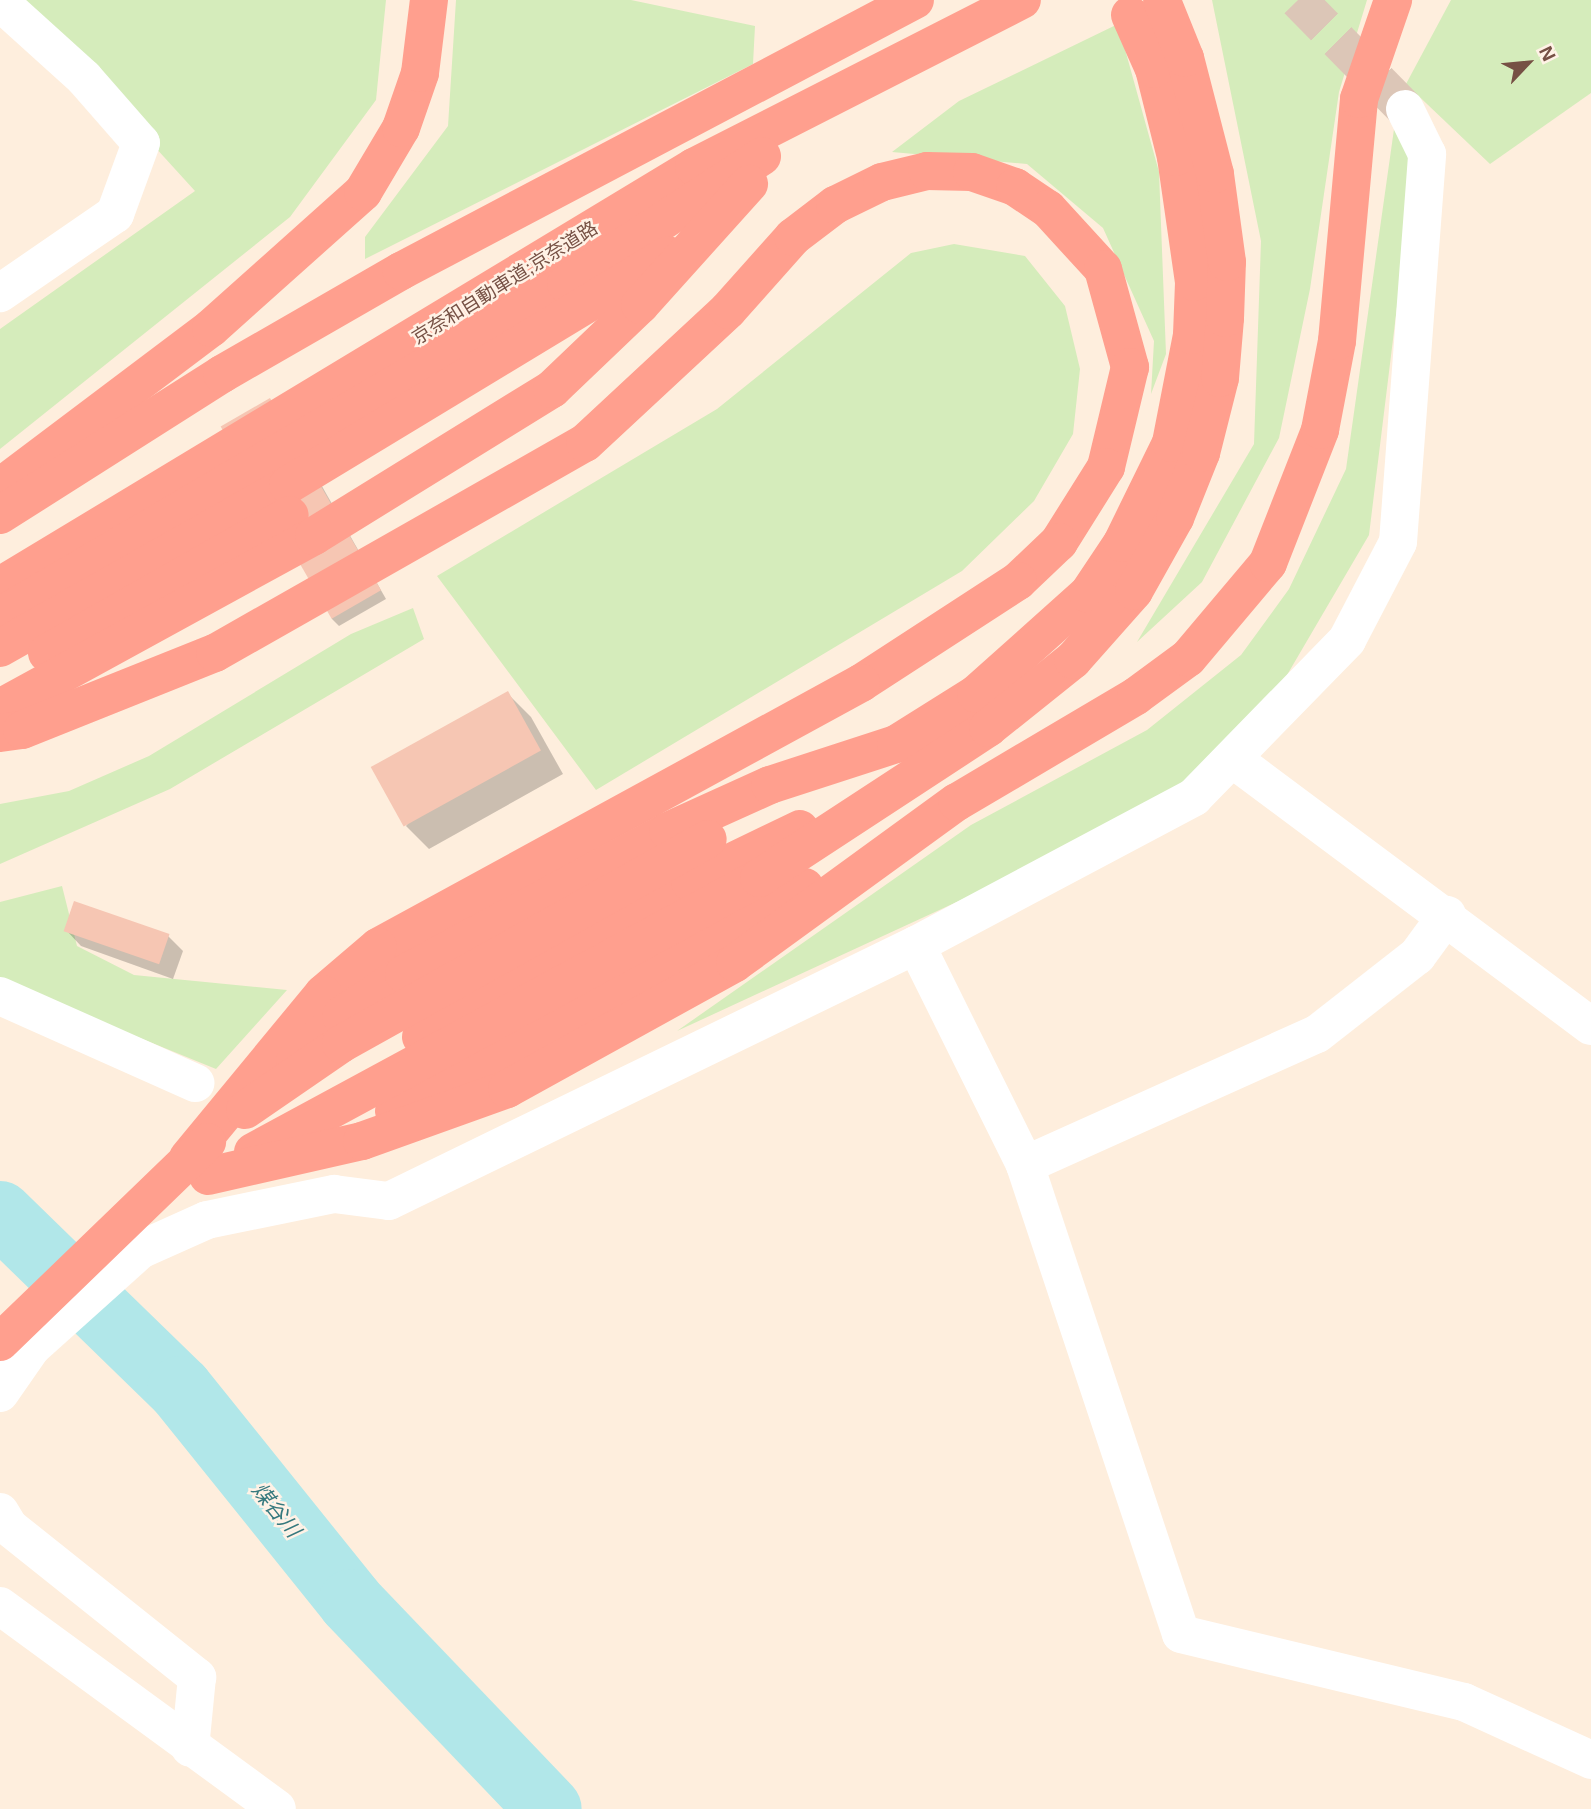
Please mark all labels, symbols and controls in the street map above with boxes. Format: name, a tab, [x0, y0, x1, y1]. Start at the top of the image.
north arrow	[1493, 28, 1563, 98]
text: N	[1535, 43, 1560, 64]
street label: 京奈和自動車道;京奈道路	[408, 217, 602, 349]
water label: 煤谷川	[246, 1478, 306, 1542]

